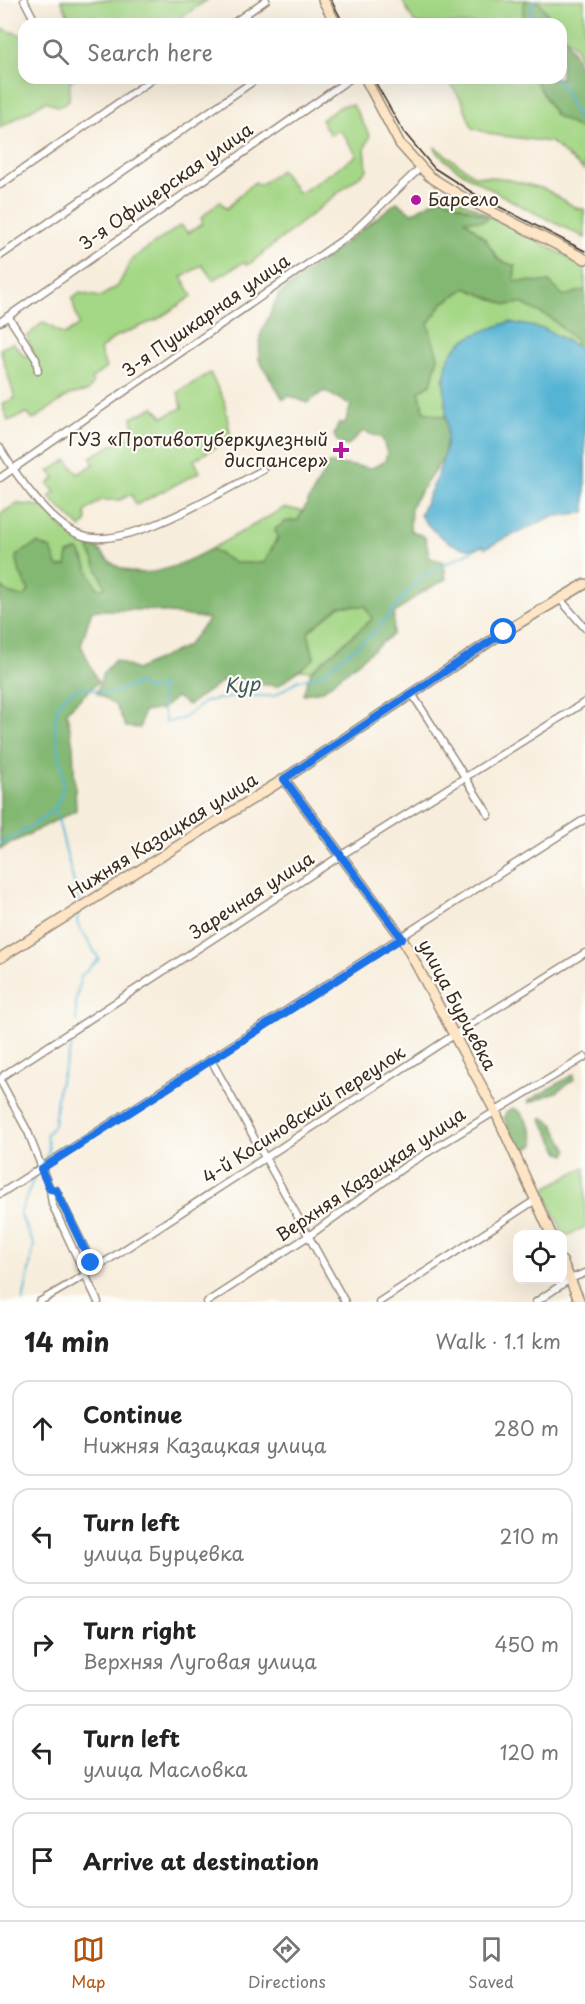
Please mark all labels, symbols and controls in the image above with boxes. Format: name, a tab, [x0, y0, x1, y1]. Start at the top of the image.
search box	[18, 18, 567, 84]
icon: search	[39, 35, 72, 68]
text: Search here	[87, 35, 213, 68]
street label: 3-я Офицерская улица	[73, 115, 258, 256]
place label: Барсело	[428, 185, 499, 212]
marker: Барсело	[409, 193, 423, 207]
street label: 3-я Пушкарная улица	[116, 246, 295, 383]
place label: ГУЗ «Противотуберкулезный диспансер»	[68, 425, 328, 473]
marker: ГУЗ «Противотуберкулезный диспансер»	[332, 441, 350, 459]
route start	[490, 618, 516, 644]
water label: Кур	[223, 668, 262, 700]
street label: Нижняя Казацкая улица	[62, 765, 263, 904]
street label: Заречная улица	[184, 844, 319, 945]
street label: улица Бурцевка	[412, 934, 505, 1075]
street label: 4-й Косиновский переулок	[197, 1038, 410, 1190]
street label: Верхняя Казацкая улица	[270, 1100, 471, 1247]
map controls	[513, 1230, 567, 1284]
button: locate	[513, 1230, 567, 1284]
route end	[77, 1249, 103, 1275]
text: 14 min	[24, 1322, 110, 1361]
text: Walk · 1.1 km	[436, 1326, 561, 1356]
text: Continue	[83, 1397, 182, 1430]
icon: ahead	[26, 1412, 59, 1445]
text: 280 m	[494, 1413, 559, 1443]
text: Нижняя Казацкая улица	[83, 1430, 326, 1460]
text: Turn left	[83, 1505, 180, 1538]
icon: left	[26, 1520, 59, 1553]
text: 210 m	[500, 1521, 559, 1551]
text: улица Бурцевка	[83, 1538, 244, 1568]
text: Turn right	[83, 1613, 196, 1646]
icon: right	[26, 1628, 59, 1661]
text: 450 m	[494, 1629, 559, 1659]
text: Верхняя Луговая улица	[83, 1646, 317, 1676]
text: Turn left	[83, 1721, 180, 1754]
icon: left	[26, 1736, 59, 1769]
text: 120 m	[500, 1737, 559, 1767]
text: улица Масловка	[83, 1754, 247, 1784]
icon: arrive	[26, 1844, 59, 1877]
text: Arrive at destination	[83, 1844, 319, 1877]
tab: Map	[71, 1933, 105, 1993]
tab: Directions	[248, 1933, 326, 1993]
tab: Saved	[468, 1933, 514, 1993]

